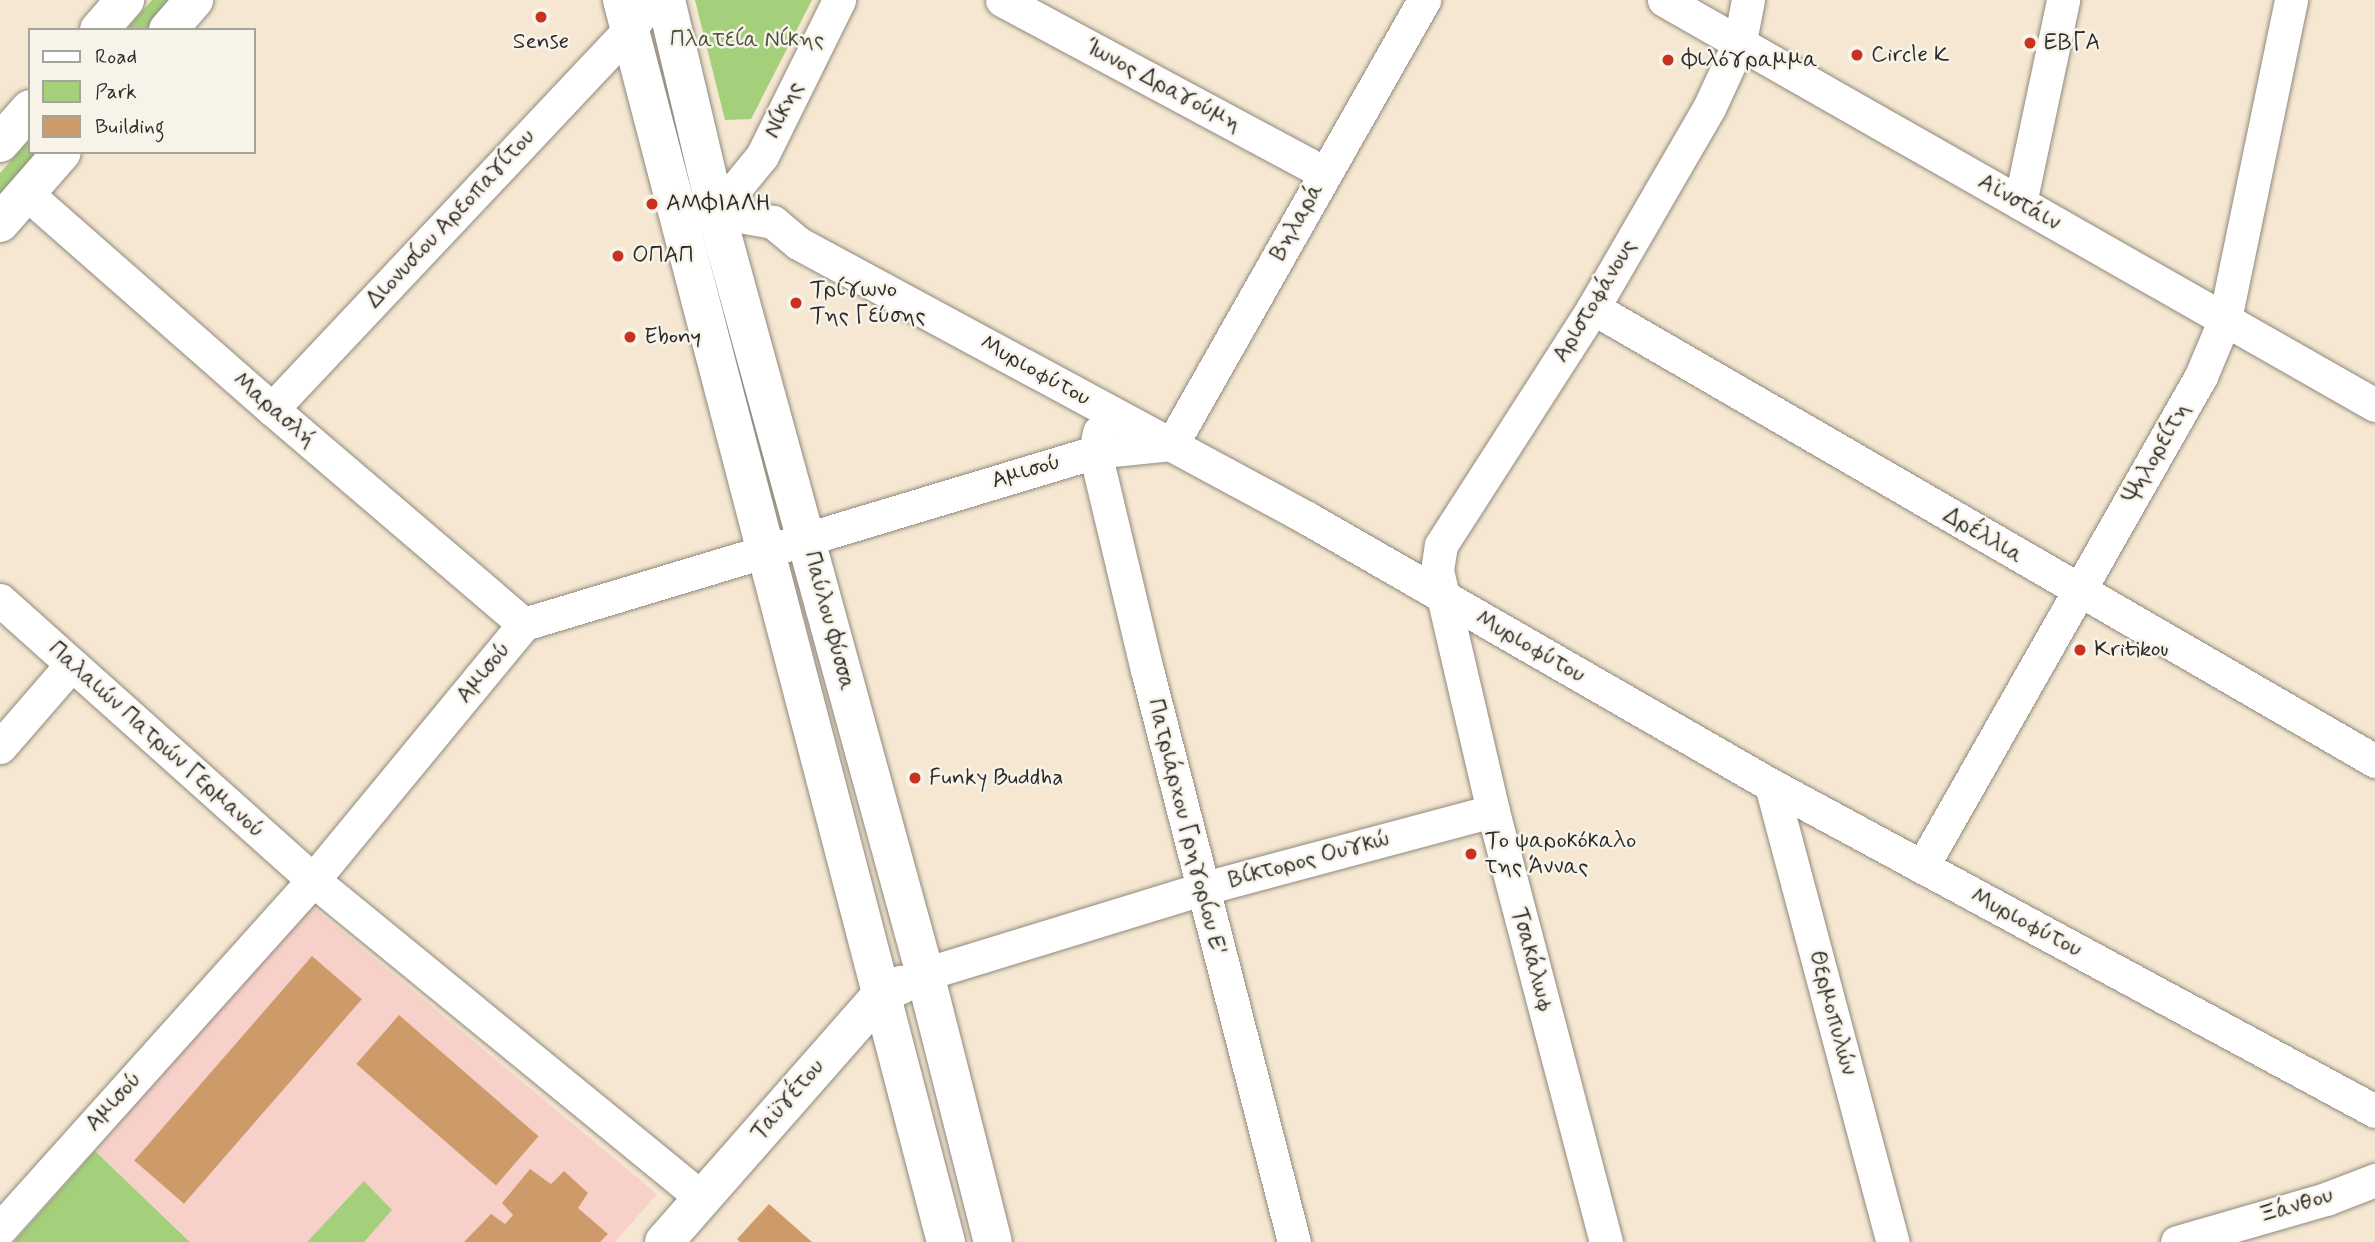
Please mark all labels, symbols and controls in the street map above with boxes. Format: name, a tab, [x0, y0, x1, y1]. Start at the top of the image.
marker: Sense	[533, 9, 549, 25]
park label: Πλατεία Νίκης	[670, 26, 824, 54]
legend	[28, 28, 256, 154]
place label: Sense	[513, 28, 569, 56]
place label: ΕΒΓΑ	[2044, 29, 2100, 57]
street label: Ίωνος Δραγούμη	[1081, 33, 1245, 139]
marker: ΕΒΓΑ	[2022, 35, 2038, 51]
place label: Circle K	[1871, 41, 1950, 69]
text: Road	[95, 43, 137, 71]
place label: Φιλόγραμμα	[1682, 46, 1818, 74]
marker: Circle K	[1849, 47, 1865, 63]
marker: Φιλόγραμμα	[1660, 52, 1676, 68]
street label: Νίκης	[759, 77, 809, 143]
text: Park	[95, 78, 137, 106]
text: Building	[95, 113, 165, 141]
street label: Διονυσίου Αρεοπαγίτου	[361, 124, 541, 314]
street label: Αϊνστάιν	[1973, 168, 2065, 238]
street label: Βηλαρά	[1265, 179, 1329, 265]
place label: ΑΜΦΙΑΛΗ	[666, 190, 771, 218]
marker: ΑΜΦΙΑΛΗ	[644, 196, 660, 212]
street label: Αριστοφάνους	[1547, 234, 1643, 368]
place label: ΟΠΑΠ	[632, 242, 694, 270]
marker: ΟΠΑΠ	[610, 248, 626, 264]
place label: Τρίγωνο Της Γεύσης	[810, 276, 925, 330]
marker: Τρίγωνο Της Γεύσης	[788, 295, 804, 311]
place label: Ebony	[644, 323, 701, 351]
marker: Ebony	[622, 329, 638, 345]
street label: Μυριοφύτου	[975, 329, 1095, 413]
street label: Μαρασλή	[227, 366, 321, 454]
street label: Ψηλορείτη	[2117, 398, 2197, 508]
street label: Αμισού	[988, 448, 1064, 496]
street label: Δρέλλια	[1938, 502, 2028, 570]
street label: Παύλου Φύσσα	[797, 548, 861, 694]
street label: Μυριοφύτου	[1470, 605, 1590, 689]
street label: Παλαιών Πατρών Γερμανού	[42, 636, 270, 844]
place label: Kritikou	[2094, 636, 2169, 664]
street label: Αμισού	[451, 637, 517, 709]
marker: Kritikou	[2072, 642, 2088, 658]
street label: Πατριάρχου Γρηγορίου Ε'	[1141, 696, 1231, 958]
place label: Funky Buddha	[929, 764, 1065, 792]
marker: Funky Buddha	[907, 770, 923, 786]
street label: Βίκτορος Ουγκώ	[1226, 825, 1392, 895]
place label: Το ψαροκόκαλο της Άννας	[1485, 827, 1636, 881]
marker: Το ψαροκόκαλο της Άννας	[1463, 846, 1479, 862]
street label: Μυριοφύτου	[1966, 882, 2086, 964]
street label: Τσακάλωφ	[1505, 905, 1559, 1015]
street label: Θερμοπυλών	[1802, 948, 1862, 1078]
street label: Ταϋγέτου	[745, 1054, 831, 1146]
street label: Αμισού	[80, 1067, 148, 1137]
street label: Ξάνθου	[2256, 1182, 2336, 1230]

